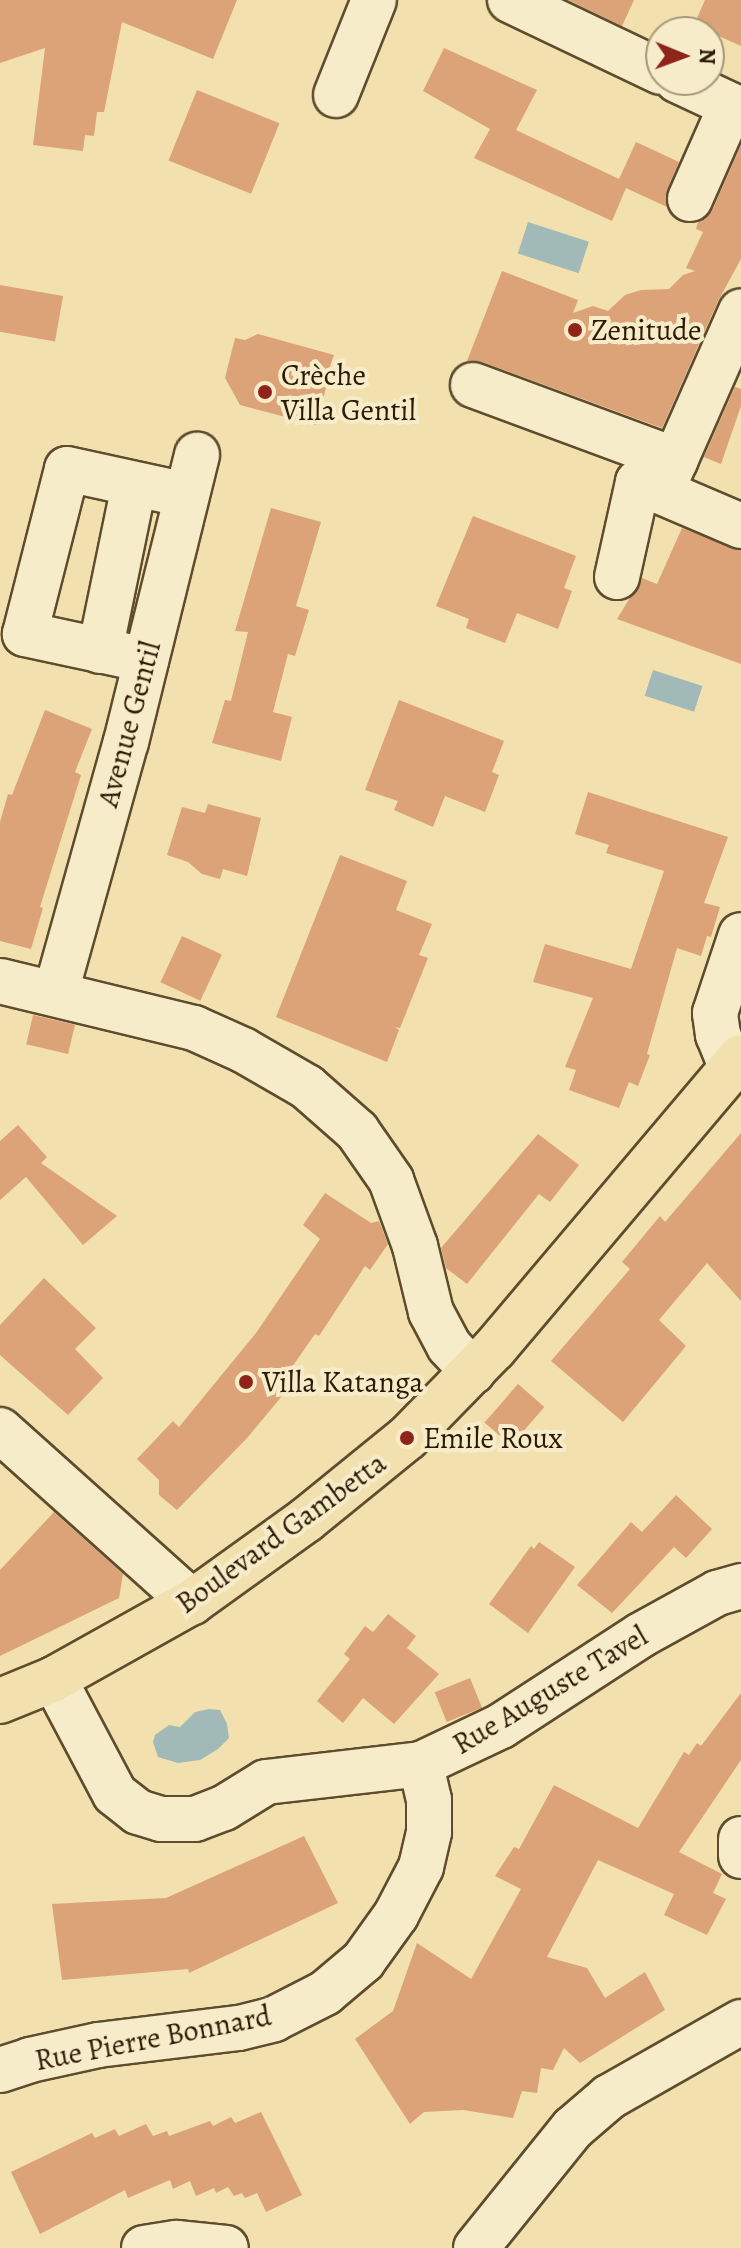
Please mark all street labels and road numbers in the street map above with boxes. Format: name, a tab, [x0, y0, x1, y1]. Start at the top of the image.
street label: Avenue Gentil	[90, 637, 168, 811]
street label: Boulevard Gambetta	[169, 1445, 393, 1621]
street label: Rue Auguste Tavel	[446, 1618, 654, 1762]
street label: Rue Pierre Bonnard	[32, 1997, 274, 2079]

